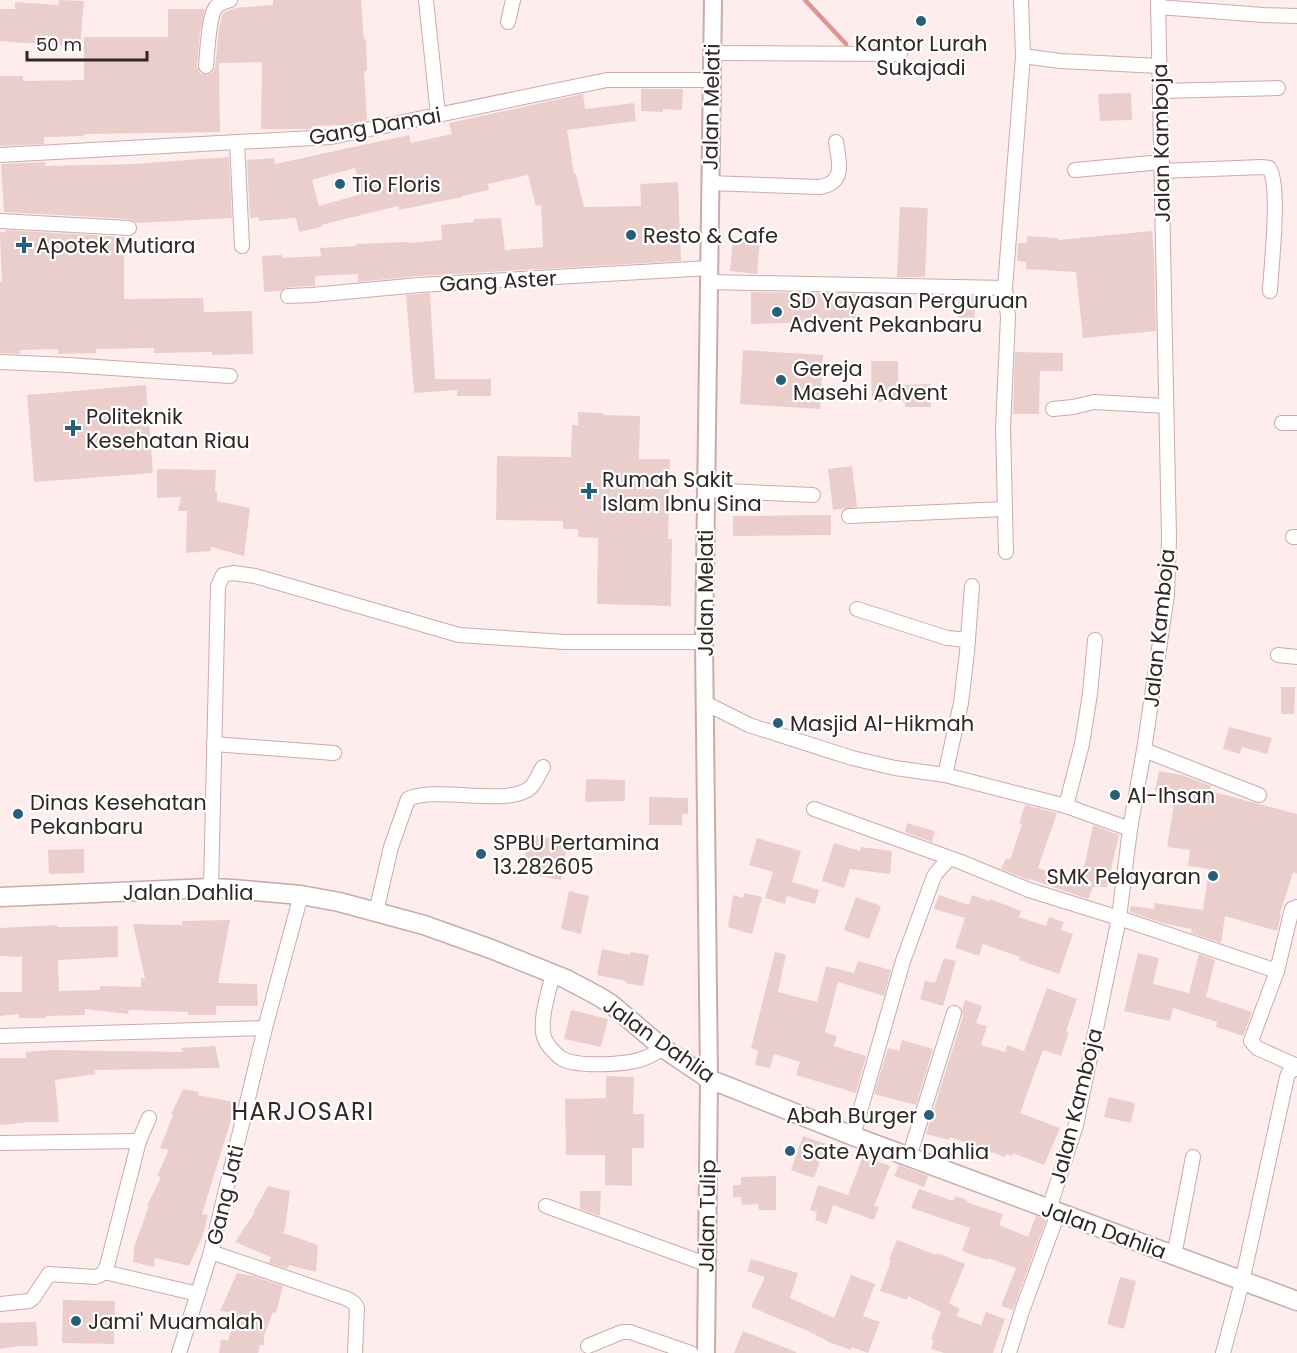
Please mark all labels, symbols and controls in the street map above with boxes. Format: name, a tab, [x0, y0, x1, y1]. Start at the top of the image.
marker: Kantor Lurah Sukajadi	[914, 14, 928, 28]
scale bar	[27, 24, 147, 62]
place label: Kantor Lurah Sukajadi	[855, 29, 987, 82]
text: 50 m	[36, 32, 82, 57]
street label: Jalan Melati	[695, 43, 727, 171]
street label: Jalan Kamboja	[1145, 63, 1177, 223]
street label: Gang Damai	[307, 100, 443, 152]
place label: Tio Floris	[352, 170, 441, 199]
marker: Tio Floris	[333, 177, 347, 191]
place label: Resto & Cafe	[643, 221, 778, 250]
marker: Resto & Cafe	[624, 228, 638, 242]
place label: Apotek Mutiara	[36, 231, 195, 260]
marker: Apotek Mutiara	[17, 238, 31, 252]
street label: Gang Aster	[439, 263, 558, 299]
place label: SD Yayasan Perguruan Advent Pekanbaru	[789, 286, 1028, 339]
marker: SD Yayasan Perguruan Advent Pekanbaru	[770, 305, 784, 319]
place label: Gereja Masehi Advent	[793, 354, 948, 407]
marker: Gereja Masehi Advent	[774, 373, 788, 387]
place label: Politeknik Kesehatan Riau	[86, 402, 250, 455]
marker: Politeknik Kesehatan Riau	[64, 419, 82, 437]
place label: Rumah Sakit Islam Ibnu Sina	[602, 465, 762, 518]
marker: Rumah Sakit Islam Ibnu Sina	[580, 482, 598, 500]
street label: Jalan Melati	[691, 529, 720, 657]
street label: Jalan Kamboja	[1136, 547, 1182, 709]
place label: Masjid Al-Hikmah	[790, 709, 974, 738]
marker: Masjid Al-Hikmah	[771, 716, 785, 730]
place label: Al-Ihsan	[1127, 781, 1215, 810]
place label: Dinas Kesehatan Pekanbaru	[30, 788, 207, 841]
marker: Al-Ihsan	[1108, 788, 1122, 802]
marker: Dinas Kesehatan Pekanbaru	[11, 807, 25, 821]
place label: SPBU Pertamina 13.282605	[493, 828, 659, 881]
marker: SPBU Pertamina 13.282605	[474, 847, 488, 861]
place label: SMK Pelayaran	[1046, 862, 1201, 891]
marker: SMK Pelayaran	[1206, 869, 1220, 883]
street label: Jalan Dahlia	[123, 878, 253, 907]
street label: Jalan Dahlia	[597, 991, 721, 1089]
street label: Jalan Kamboja	[1043, 1025, 1109, 1187]
district label: HARJOSARI	[231, 1095, 375, 1128]
place label: Abah Burger	[786, 1101, 917, 1130]
marker: Abah Burger	[922, 1108, 936, 1122]
place label: Sate Ayam Dahlia	[802, 1137, 989, 1166]
street label: Gang Jati	[199, 1142, 251, 1248]
marker: Sate Ayam Dahlia	[783, 1144, 797, 1158]
street label: Jalan Tulip	[692, 1159, 722, 1273]
street label: Jalan Dahlia	[1038, 1194, 1170, 1266]
place label: Jami' Muamalah	[88, 1307, 263, 1336]
marker: Jami' Muamalah	[69, 1314, 83, 1328]

